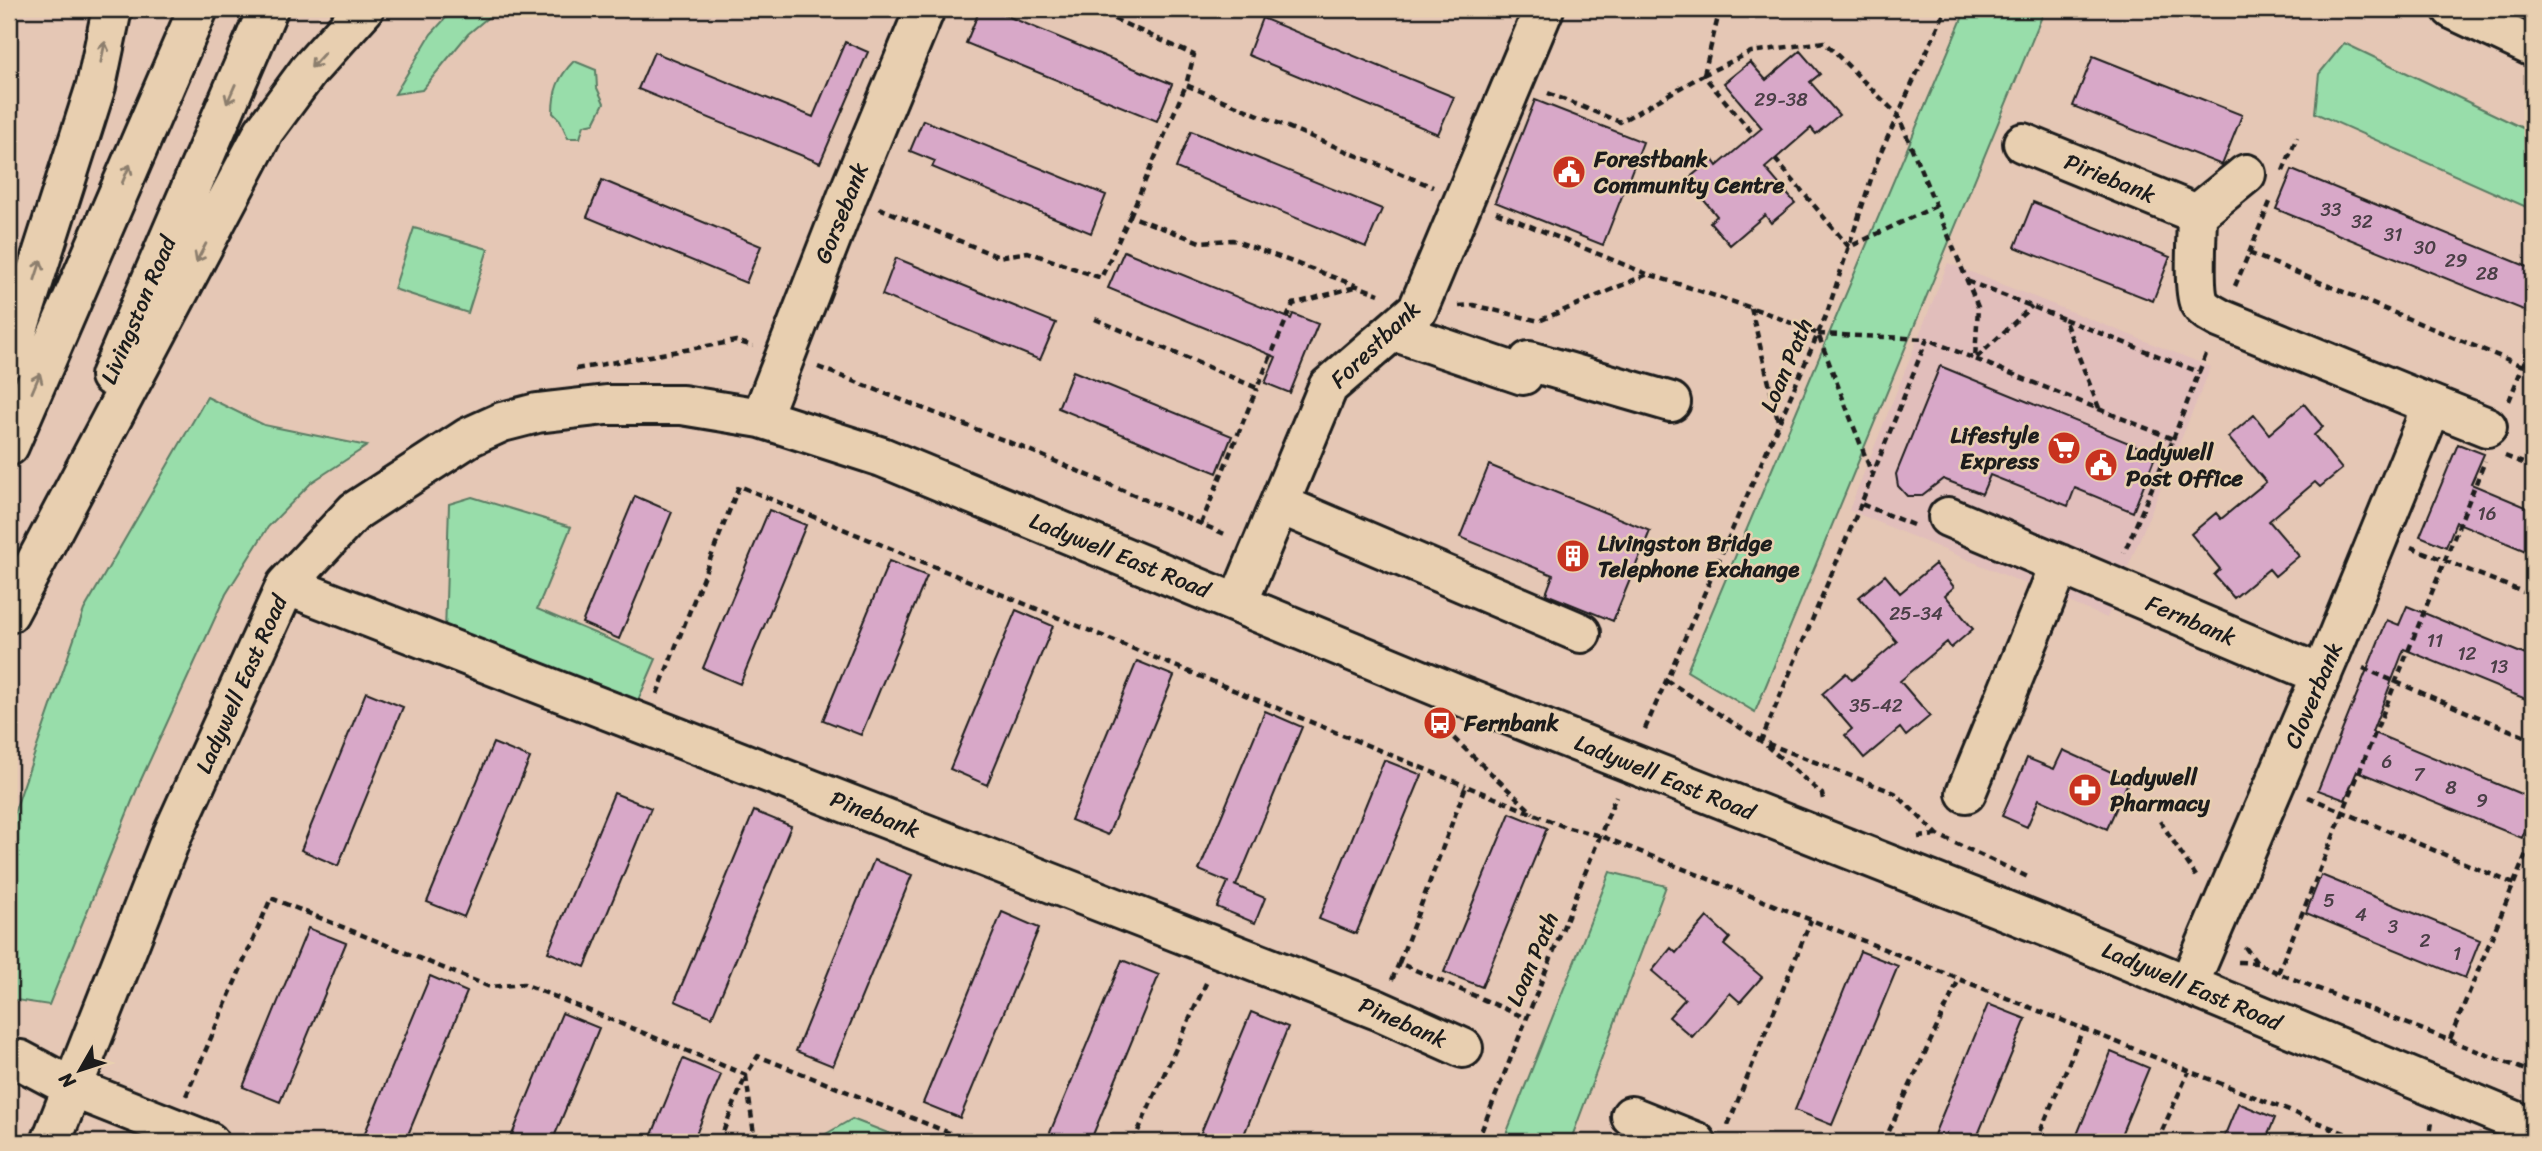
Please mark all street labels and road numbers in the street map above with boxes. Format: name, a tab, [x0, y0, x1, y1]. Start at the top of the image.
street label: Piriebank	[2058, 142, 2163, 216]
street label: Gorsebank	[803, 156, 880, 270]
street label: Livingston Road	[89, 228, 189, 391]
street label: Forestbank	[1320, 290, 1431, 399]
street label: Loan Path	[1748, 311, 1825, 419]
street label: Ladywell East Road	[1023, 500, 1218, 611]
street label: Fernbank	[2139, 583, 2242, 658]
street label: Ladywell East Road	[184, 586, 300, 780]
street label: Cloverbank	[2272, 635, 2354, 755]
street label: Ladywell East Road	[1568, 722, 1763, 833]
street label: Pinebank	[824, 779, 926, 851]
street label: Loan Path	[1494, 905, 1571, 1013]
street label: Ladywell East Road	[2095, 930, 2290, 1044]
street label: Pinebank	[1352, 985, 1454, 1060]

